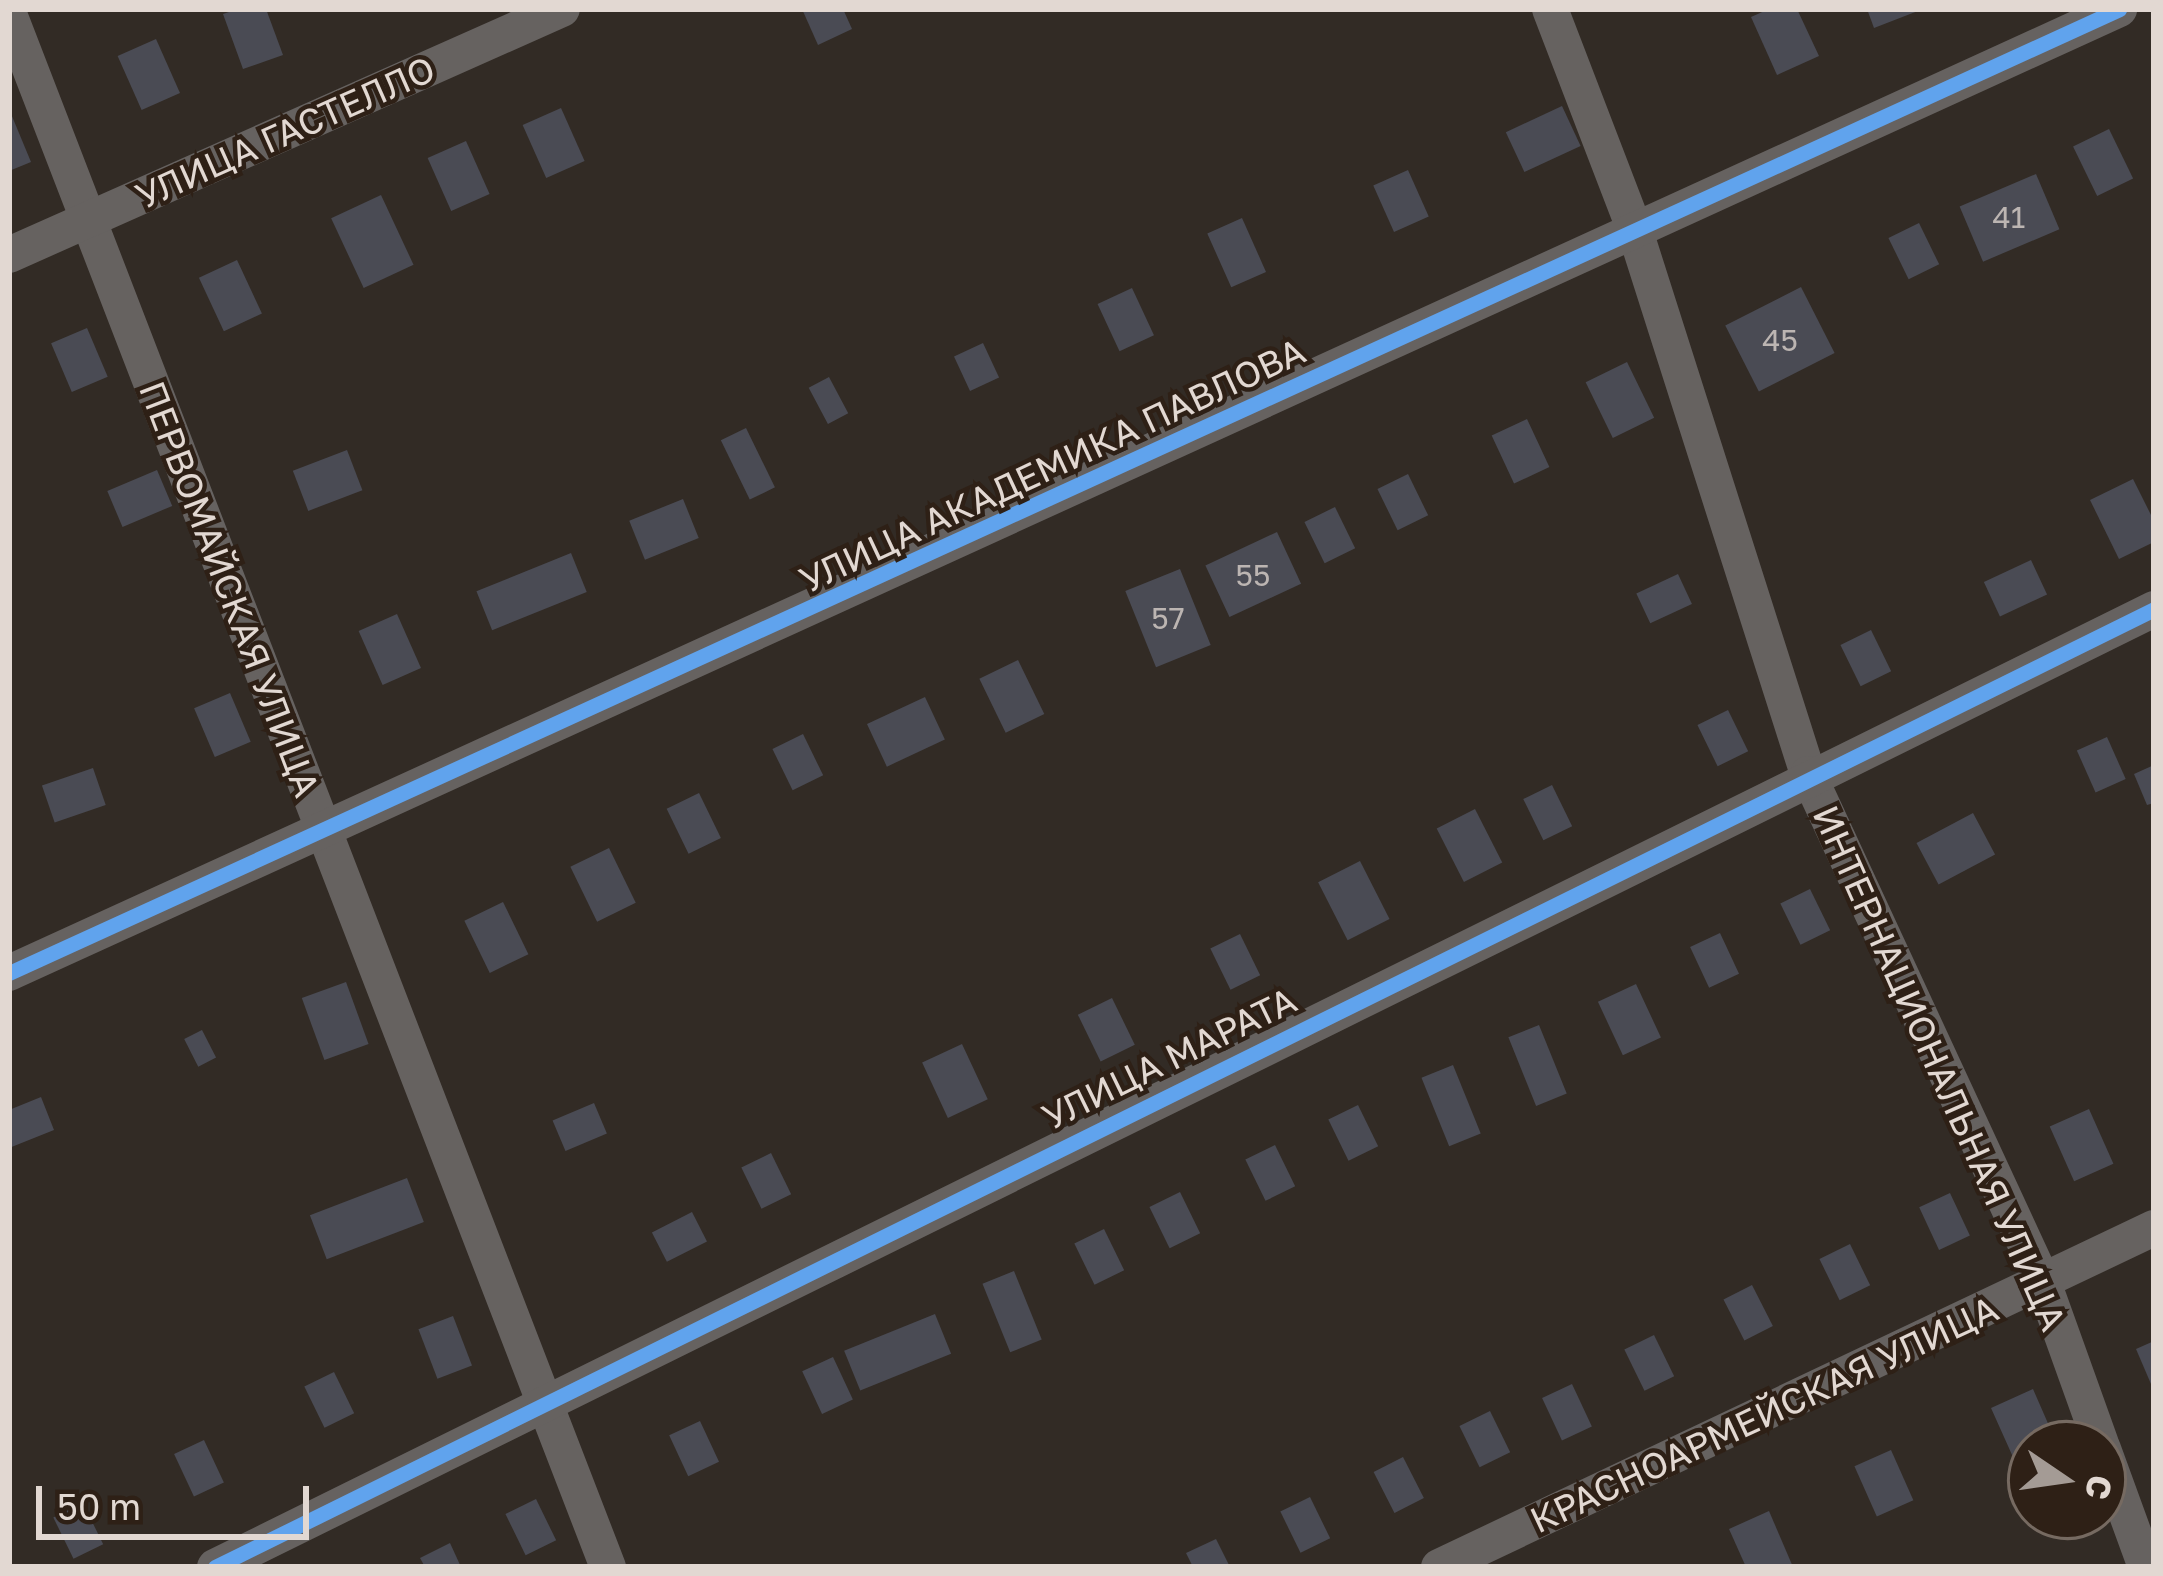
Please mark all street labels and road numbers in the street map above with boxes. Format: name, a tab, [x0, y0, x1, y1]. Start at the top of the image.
street label: УЛИЦА ГАСТЕЛЛО	[129, 47, 441, 217]
street label: УЛИЦА АКАДЕМИКА ПАВЛОВА	[792, 329, 1312, 601]
street label: ПЕРВОМАЙСКАЯ УЛИЦА	[131, 375, 329, 803]
street label: ИНТЕРНАЦИОНАЛЬНАЯ УЛИЦА	[1804, 799, 2076, 1337]
street label: УЛИЦА МАРАТА	[1035, 978, 1303, 1138]
street label: КРАСНОАРМЕЙСКАЯ УЛИЦА	[1523, 1286, 2005, 1542]

